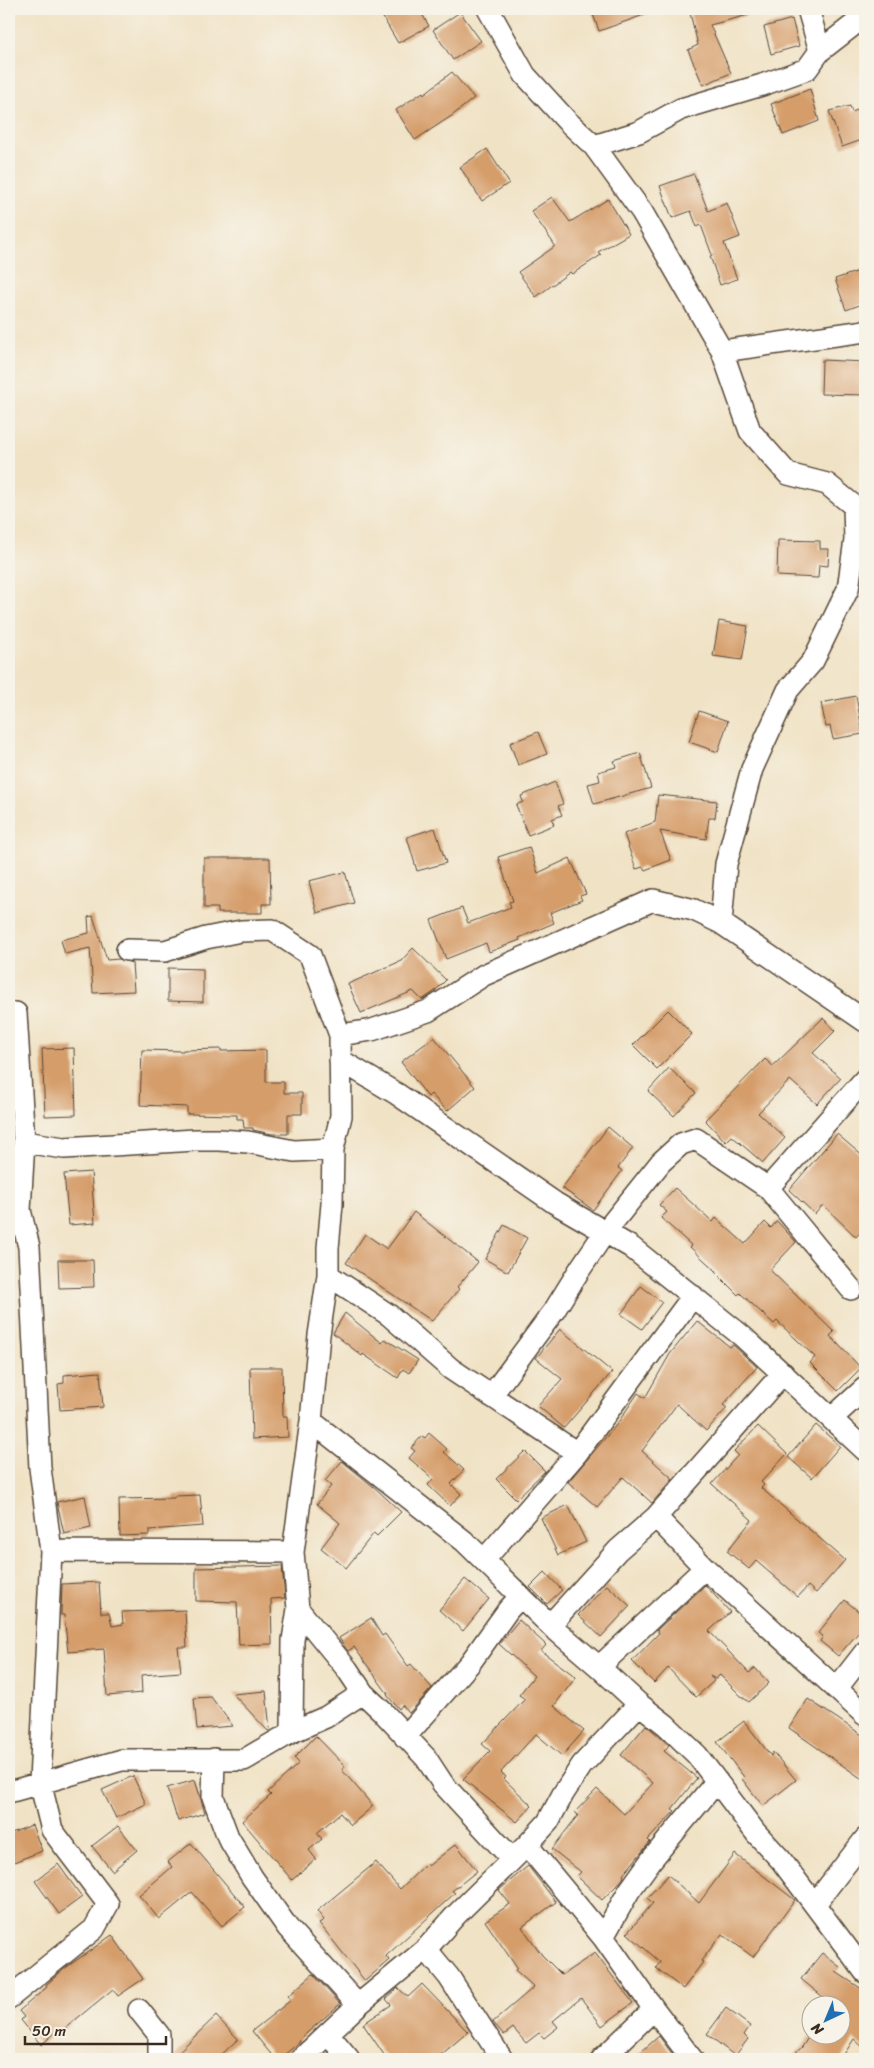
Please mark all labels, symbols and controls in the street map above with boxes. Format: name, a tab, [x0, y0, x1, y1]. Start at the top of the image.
north arrow	[802, 1996, 852, 2046]
scale bar	[25, 2013, 166, 2045]
text: N	[805, 2016, 830, 2042]
text: 50 m	[32, 2018, 67, 2044]

